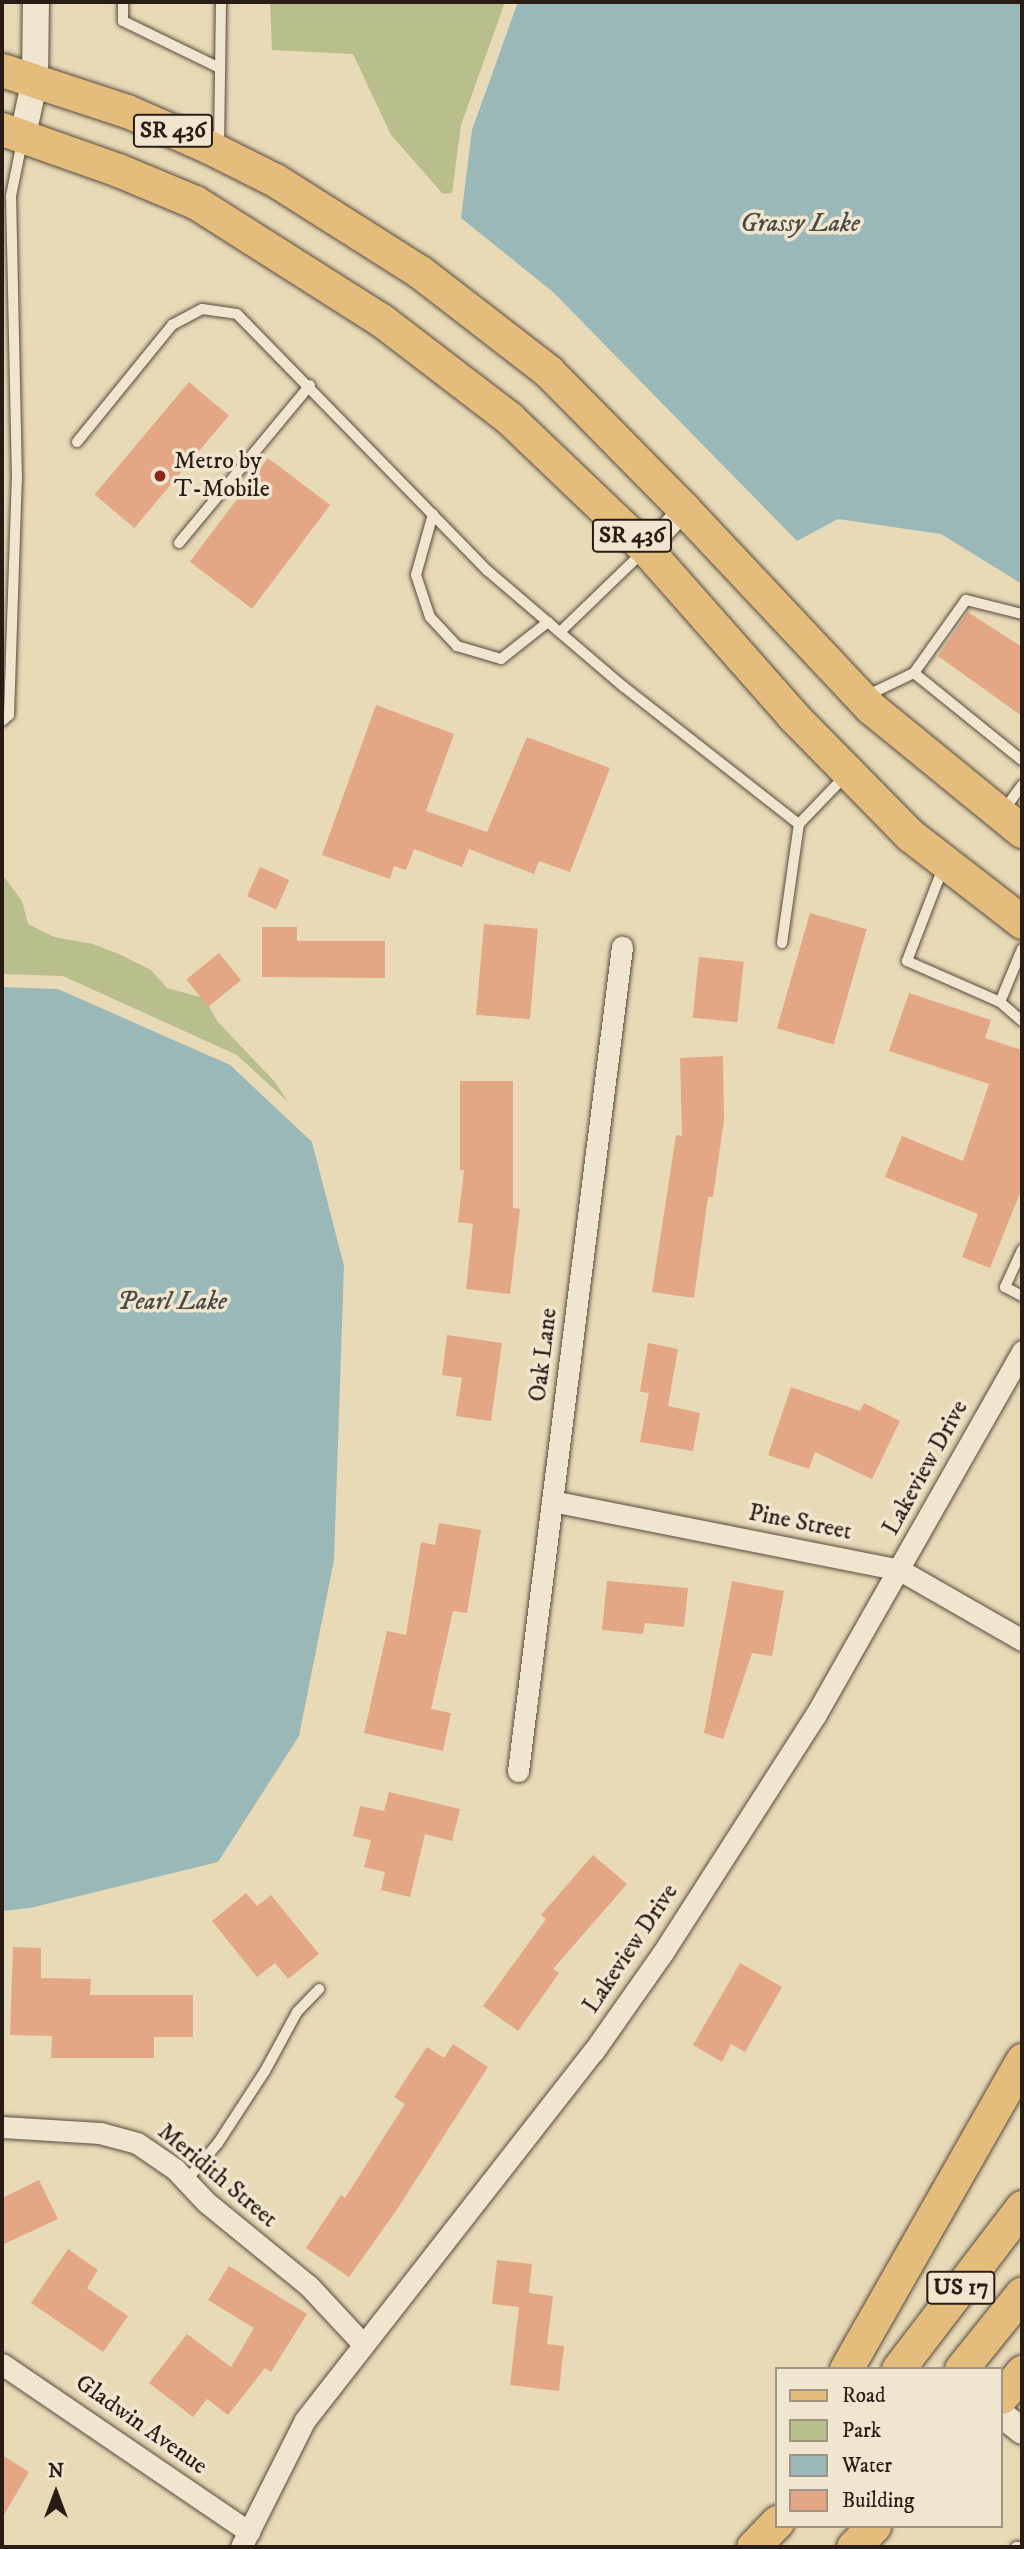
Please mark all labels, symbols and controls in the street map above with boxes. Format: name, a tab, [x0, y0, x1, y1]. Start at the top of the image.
road number: SR 436	[133, 112, 213, 150]
water label: Grassy Lake	[740, 208, 860, 240]
place label: Metro by T-Mobile	[174, 448, 270, 504]
marker: Metro by T-Mobile	[152, 468, 168, 484]
road number: SR 436	[592, 516, 672, 556]
water label: Pearl Lake	[117, 1286, 227, 1318]
street label: Oak Lane	[524, 1307, 564, 1403]
street label: Lakeview Drive	[877, 1396, 975, 1540]
street label: Pine Street	[746, 1499, 854, 1547]
street label: Lakeview Drive	[577, 1879, 685, 2019]
street label: Meridith Street	[151, 2118, 283, 2234]
road number: US 17	[926, 2268, 996, 2308]
legend	[776, 2367, 1003, 2528]
street label: Gladwin Avenue	[69, 2369, 213, 2481]
text: Road	[842, 2383, 886, 2409]
text: Park	[842, 2418, 881, 2444]
text: Water	[842, 2453, 892, 2479]
north arrow	[21, 2458, 91, 2528]
text: N	[48, 2460, 64, 2483]
text: Building	[842, 2488, 914, 2514]

